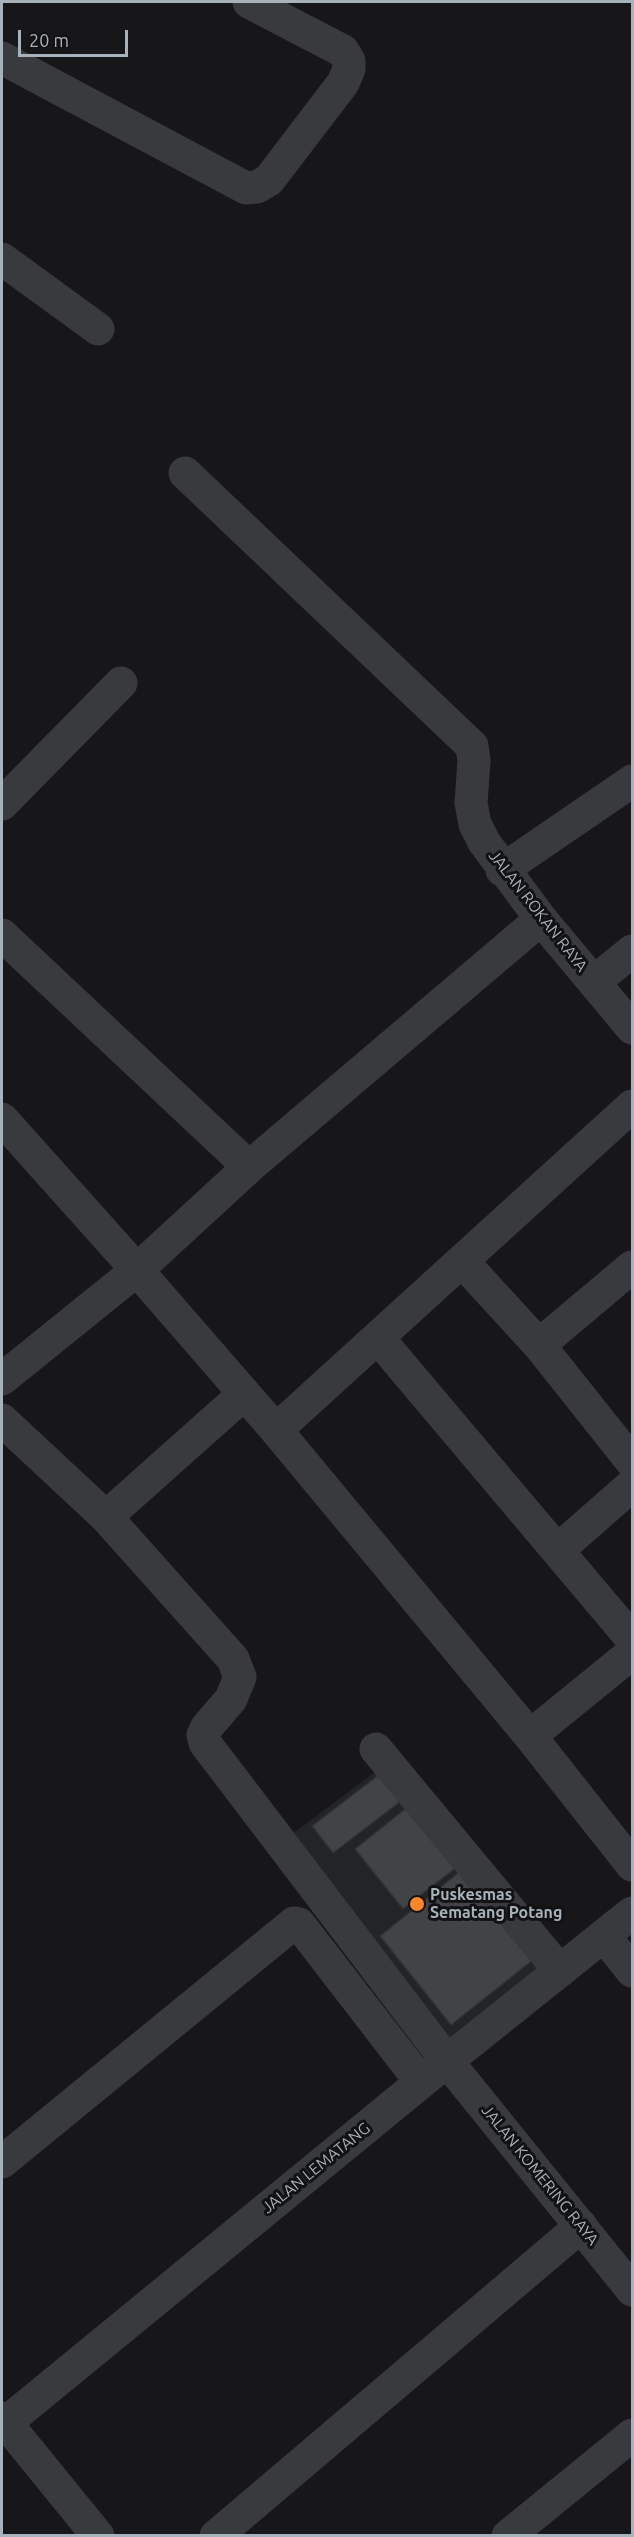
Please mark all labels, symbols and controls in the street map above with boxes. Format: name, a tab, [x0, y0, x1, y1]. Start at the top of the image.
scale bar	[21, 18, 130, 56]
text: 20 m	[29, 30, 69, 50]
street label: JALAN ROKAN RAYA	[485, 847, 591, 975]
place label: Puskesmas Sematang Potang	[430, 1885, 562, 1923]
marker: Puskesmas Sematang Potang	[408, 1895, 426, 1913]
street label: JALAN KOMERING RAYA	[478, 2101, 602, 2249]
street label: JALAN LEMATANG	[258, 2119, 374, 2217]

